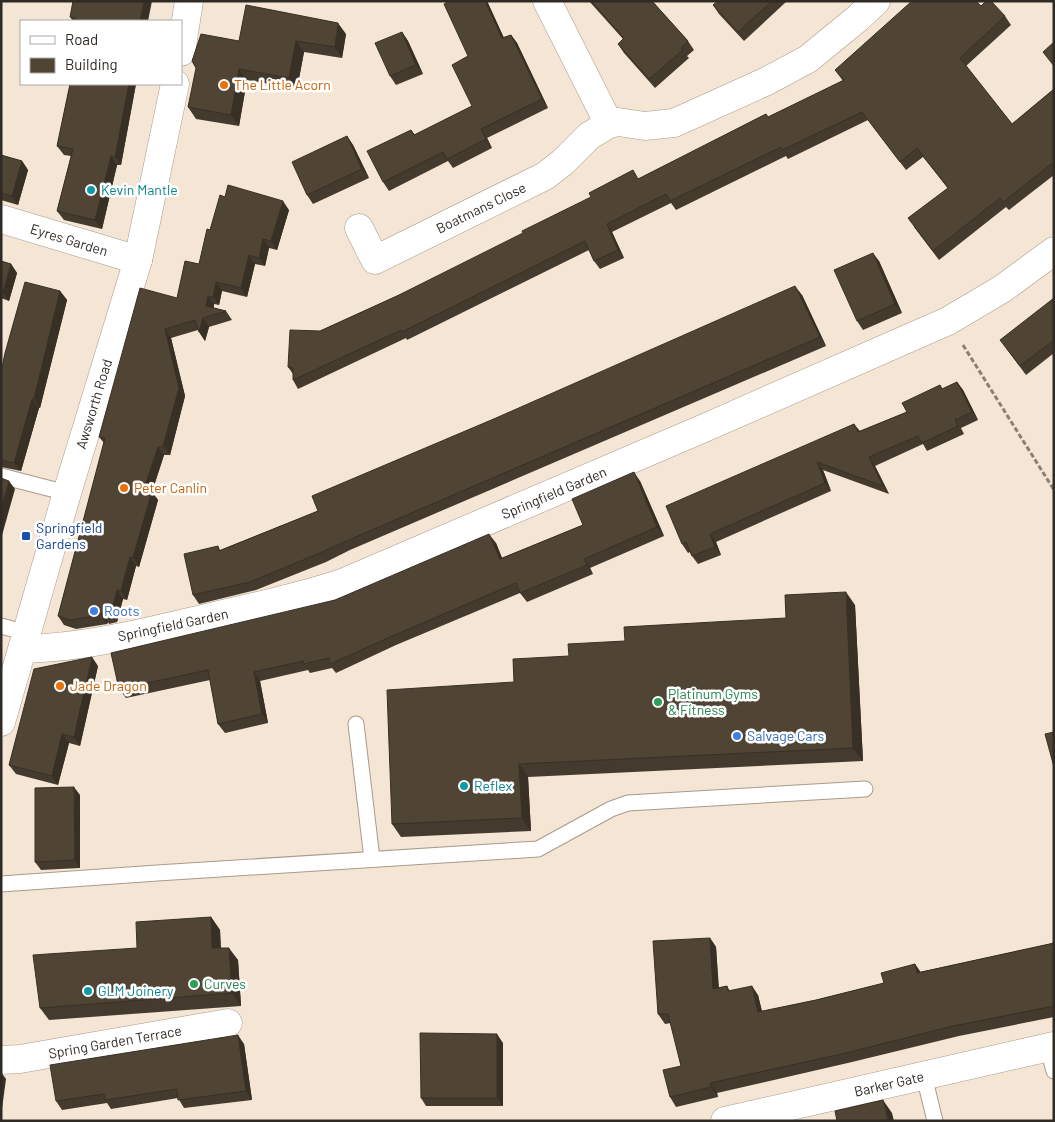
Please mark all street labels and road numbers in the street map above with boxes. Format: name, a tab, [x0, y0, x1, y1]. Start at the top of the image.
street label: Boatmans Close	[433, 178, 529, 237]
street label: Eyres Garden	[28, 220, 110, 259]
street label: Awsworth Road	[72, 357, 115, 451]
street label: Springfield Garden	[499, 463, 609, 522]
street label: Springfield Garden	[116, 604, 230, 645]
street label: Spring Garden Terrace	[47, 1021, 183, 1062]
street label: Barker Gate	[852, 1067, 925, 1100]

